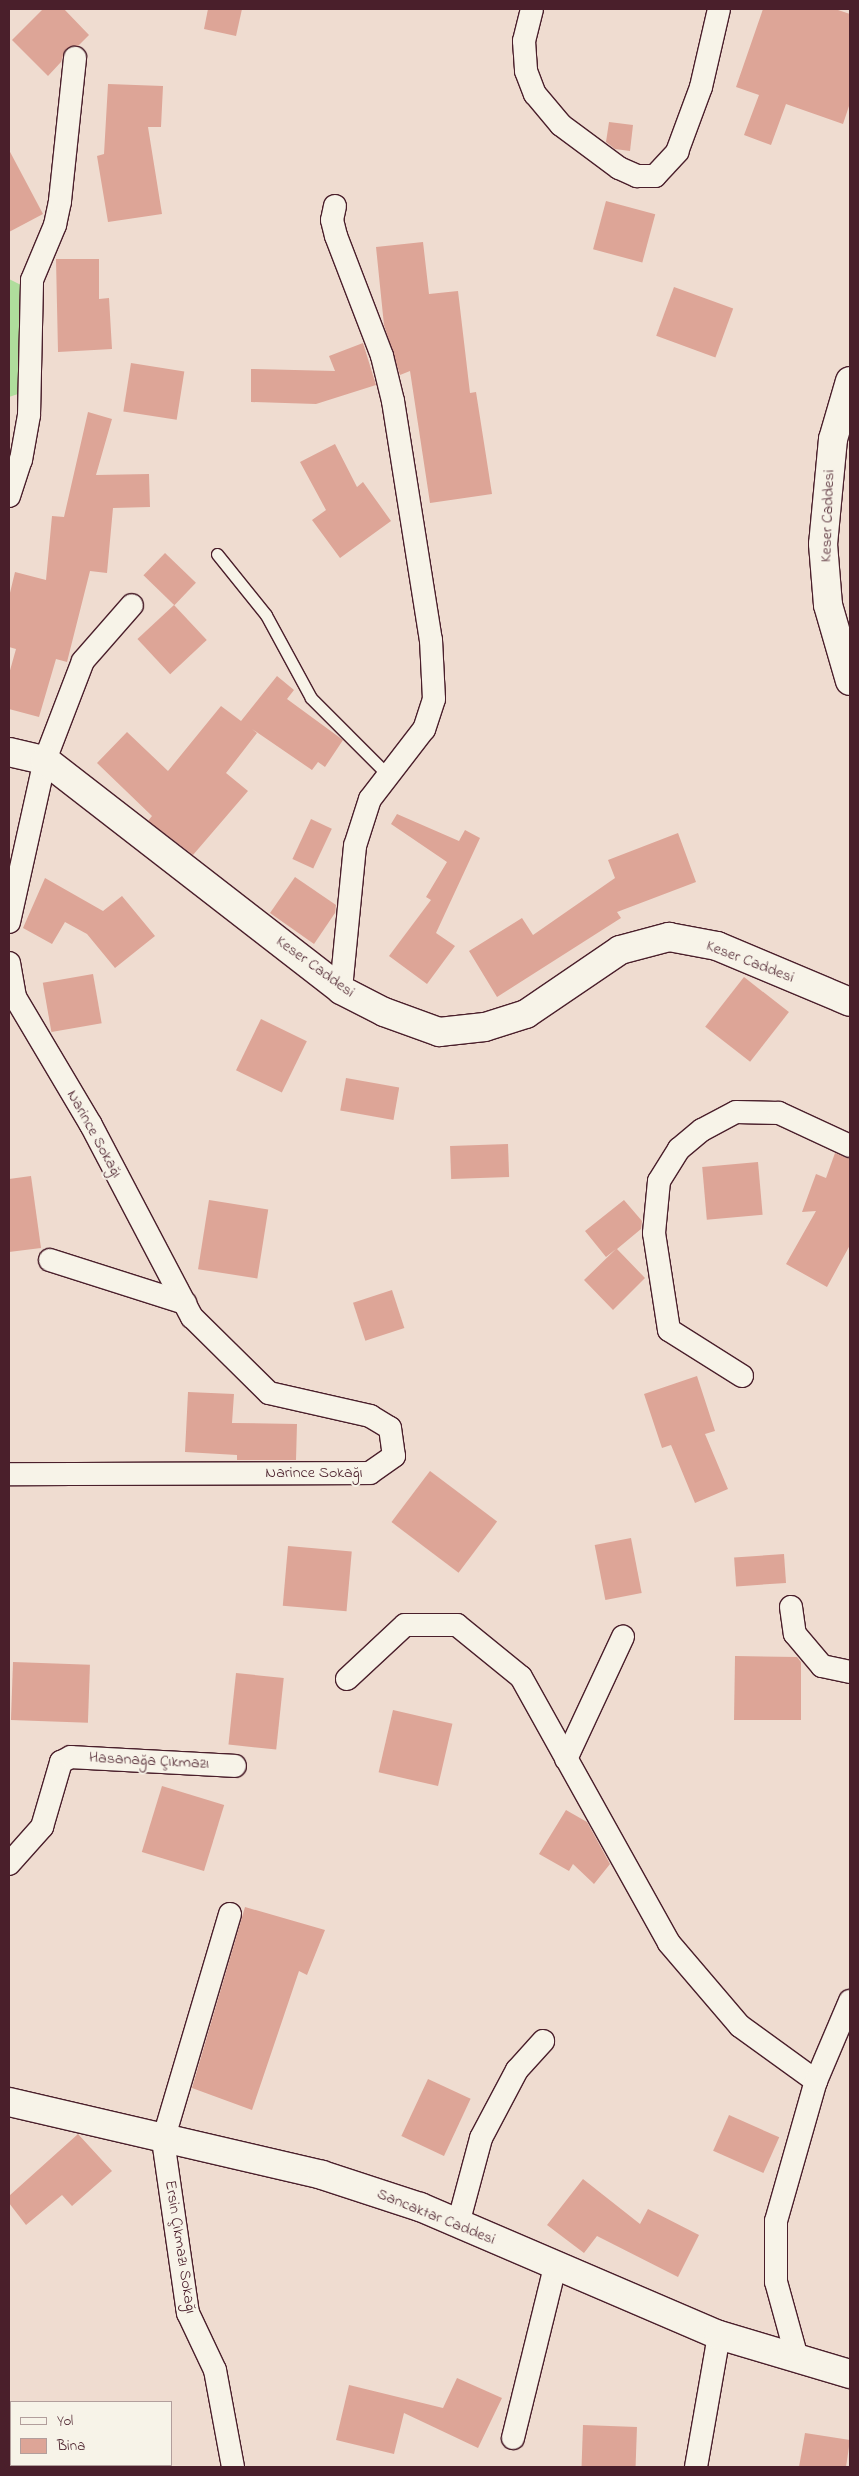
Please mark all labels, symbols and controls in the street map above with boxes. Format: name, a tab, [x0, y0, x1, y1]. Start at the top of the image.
street label: Keser Caddesi	[817, 469, 839, 563]
street label: Keser Caddesi	[272, 932, 358, 1002]
street label: Keser Caddesi	[703, 936, 797, 988]
street label: Narince Sokağı	[62, 1087, 126, 1181]
street label: Narince Sokağı	[265, 1463, 363, 1483]
street label: Hasanağa Çıkmazı	[88, 1748, 210, 1774]
street label: Ersin Çıkmazı Sokağı	[160, 2179, 200, 2315]
street label: Sancaktar Caddesi	[374, 2184, 498, 2250]
legend	[10, 2401, 172, 2466]
text: Yol	[57, 2410, 73, 2432]
text: Bina	[57, 2435, 85, 2457]

